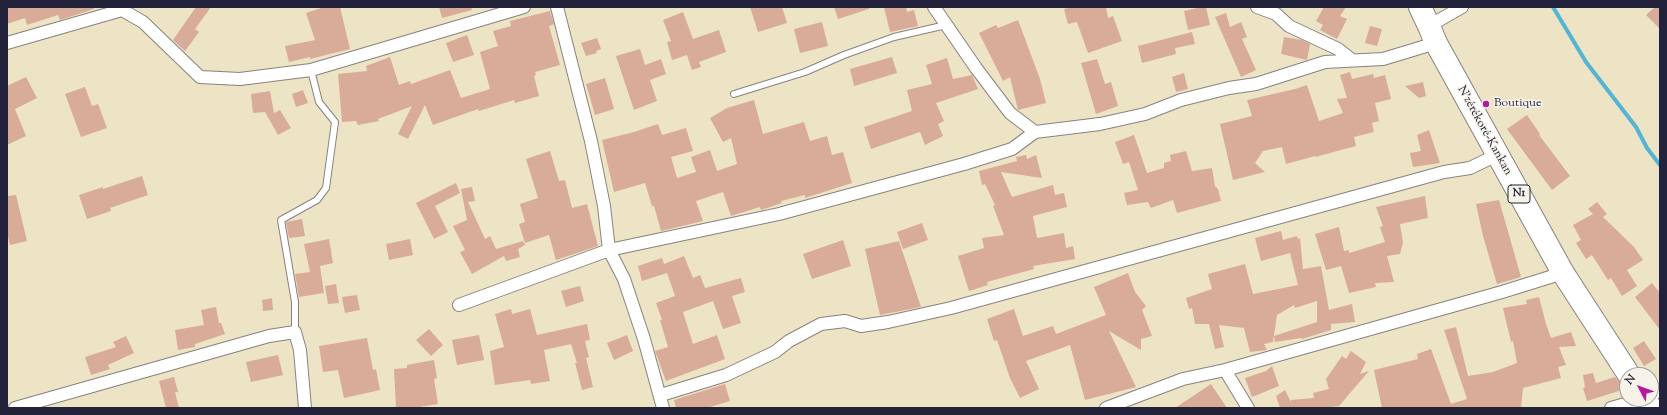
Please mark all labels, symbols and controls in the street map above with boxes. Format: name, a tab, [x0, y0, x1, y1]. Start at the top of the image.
street label: N'zérékoré-Kankan	[1453, 84, 1515, 178]
place label: Boutique	[1494, 97, 1542, 111]
marker: Boutique	[1481, 99, 1491, 109]
road number: N1	[1508, 185, 1530, 203]
north arrow	[1619, 367, 1659, 407]
text: N	[1622, 371, 1640, 388]

